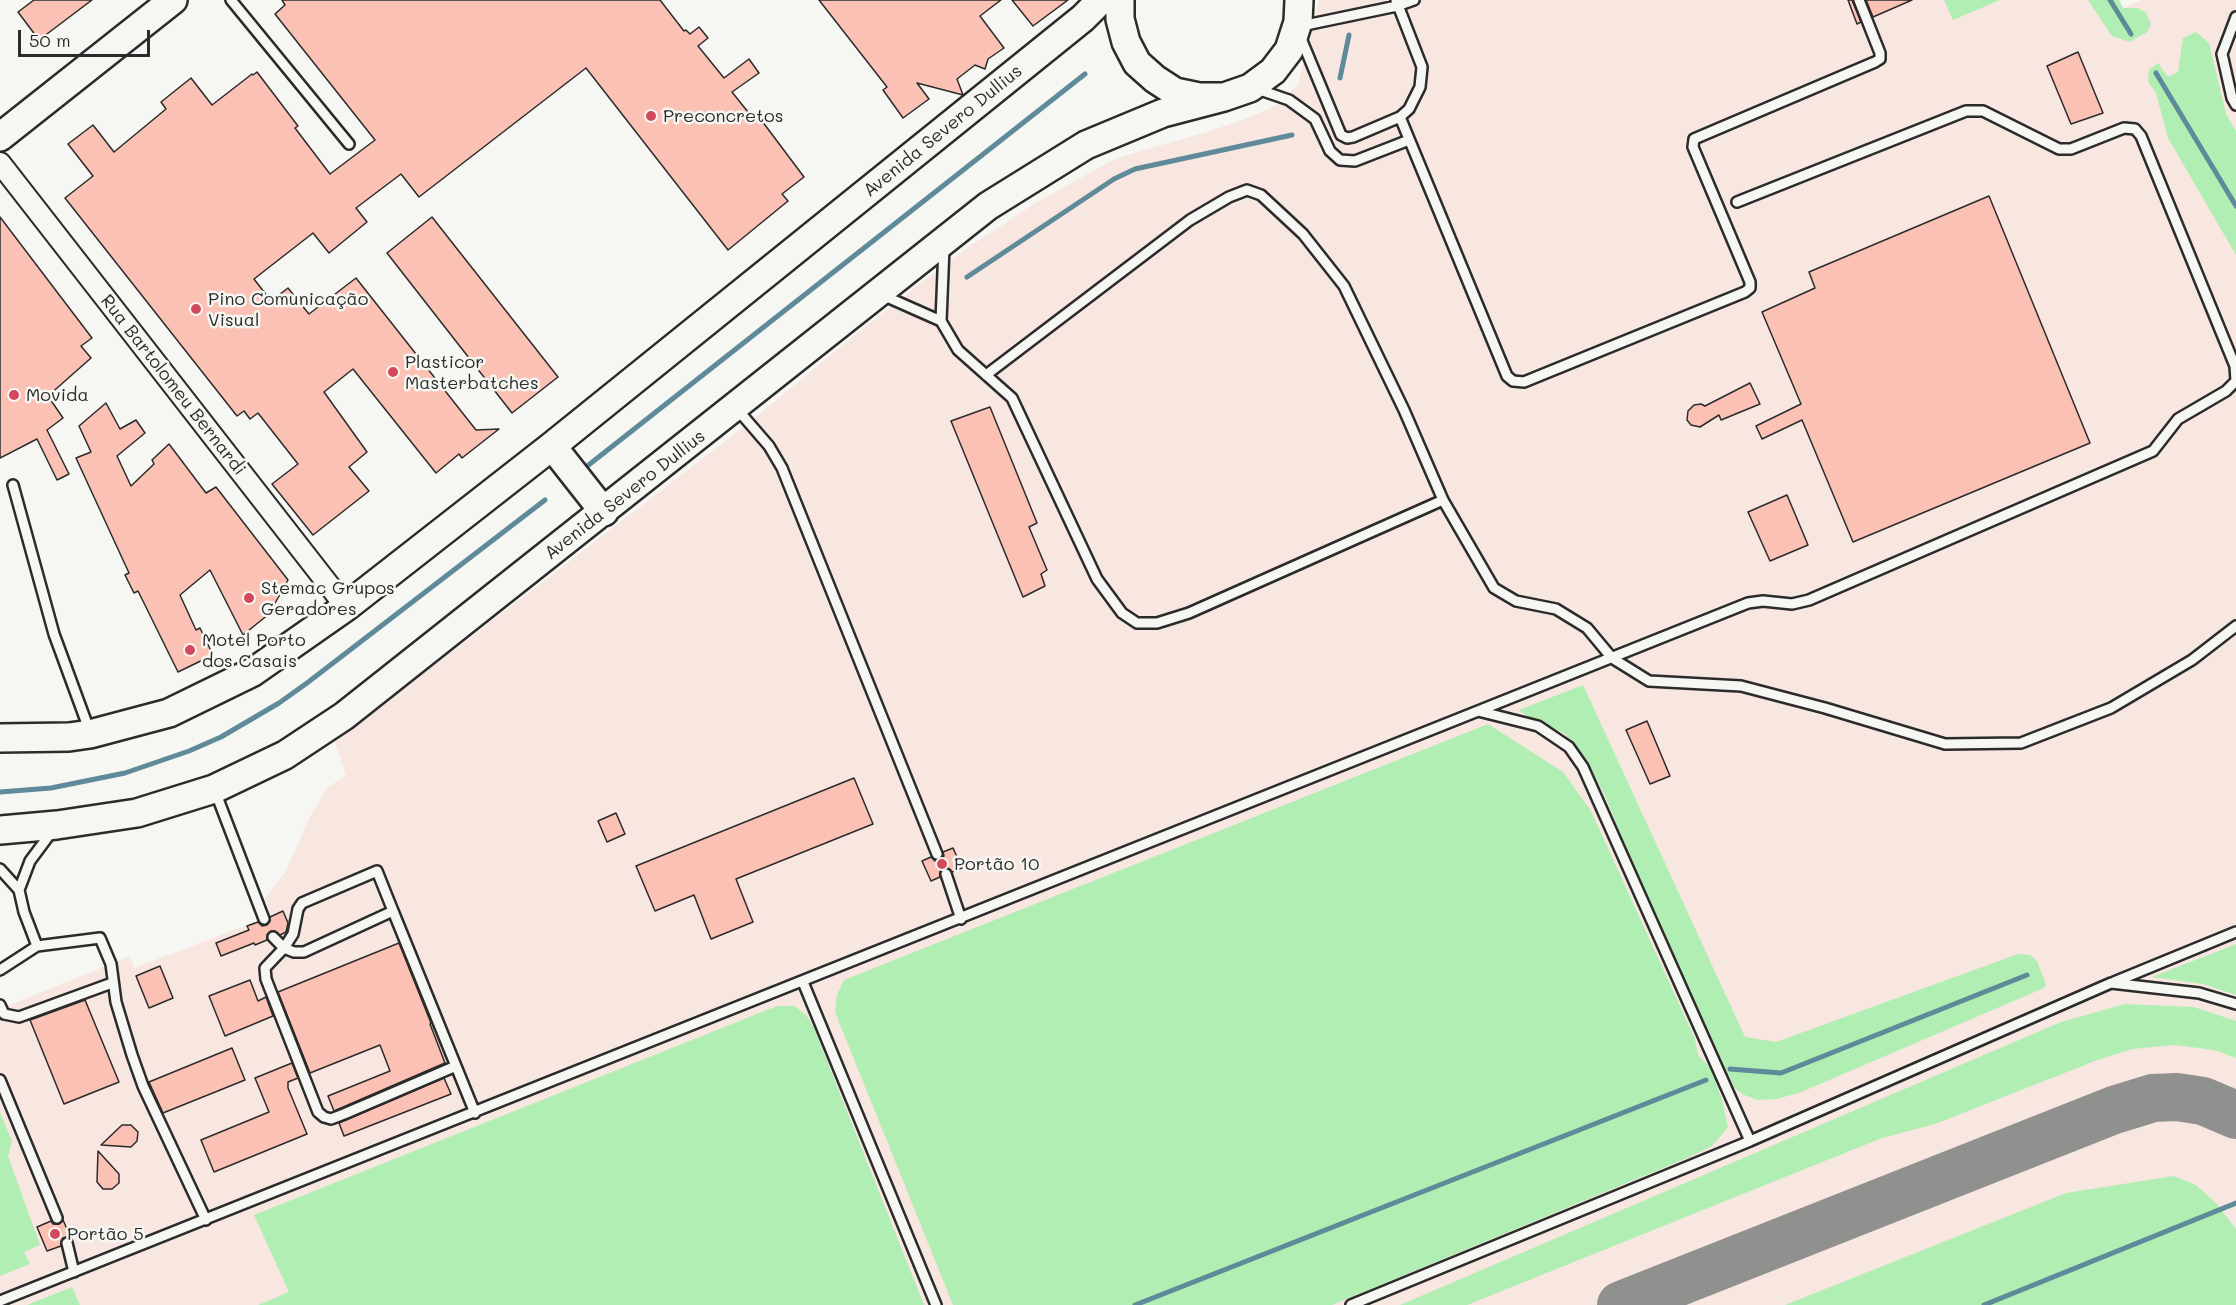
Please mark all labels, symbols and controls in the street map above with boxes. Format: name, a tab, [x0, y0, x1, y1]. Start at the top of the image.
scale bar	[21, 18, 153, 56]
text: 50 m	[29, 28, 71, 52]
street label: Avenida Severo Dullius	[859, 60, 1027, 202]
place label: Preconcretos	[663, 105, 784, 127]
marker: Preconcretos	[644, 109, 658, 123]
place label: Pino Comunicação Visual	[208, 288, 368, 330]
street label: Rua Bartolomeu Bernardi	[96, 290, 250, 480]
marker: Pino Comunicação Visual	[189, 302, 203, 316]
place label: Plasticor Masterbatches	[405, 351, 539, 394]
marker: Plasticor Masterbatches	[386, 365, 400, 379]
place label: Movida	[26, 384, 89, 406]
marker: Movida	[7, 388, 21, 402]
street label: Avenida Severo Dullius	[540, 426, 710, 564]
place label: Stemac Grupos Geradores	[261, 577, 395, 620]
marker: Stemac Grupos Geradores	[242, 591, 256, 605]
place label: Motel Porto dos Casais	[202, 629, 306, 672]
marker: Motel Porto dos Casais	[183, 643, 197, 657]
place label: Portão 10	[954, 853, 1039, 875]
marker: Portão 10	[935, 857, 949, 871]
place label: Portão 5	[67, 1223, 144, 1245]
marker: Portão 5	[48, 1227, 62, 1241]

